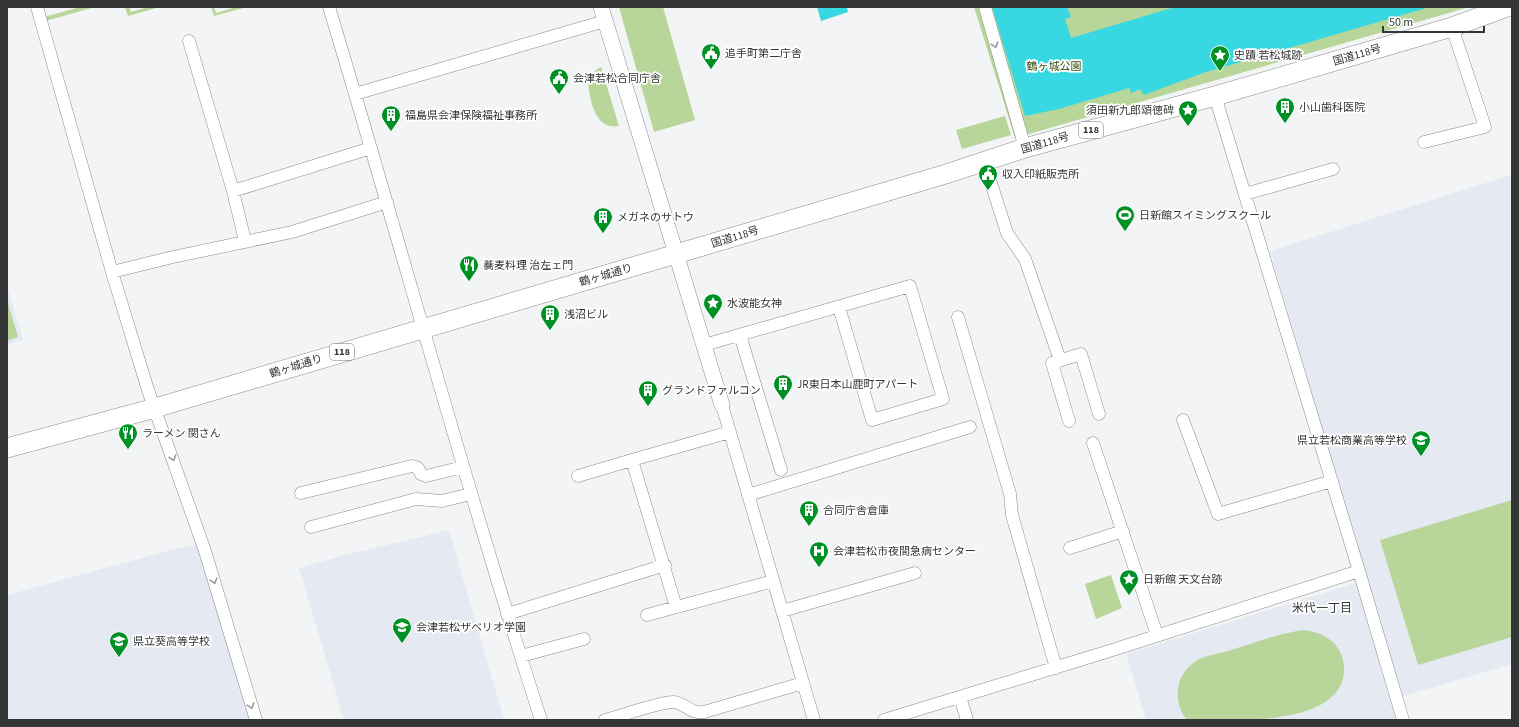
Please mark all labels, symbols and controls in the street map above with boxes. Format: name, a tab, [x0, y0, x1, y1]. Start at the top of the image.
scale bar	[1383, 8, 1484, 34]
text: 50 m	[1389, 14, 1413, 31]
one-way arrow	[991, 41, 999, 48]
street label: 国道118号	[1331, 41, 1383, 69]
public building icon: 追手町第二庁舎	[700, 42, 722, 70]
place icon: 史蹟 若松城跡	[1209, 44, 1231, 72]
place label: 追手町第二庁舎	[725, 46, 802, 61]
place label: 史蹟 若松城跡	[1234, 48, 1302, 63]
park label: 鶴ヶ城公園	[1027, 59, 1082, 74]
public building icon: 会津若松合同庁舎	[548, 67, 570, 95]
place label: 会津若松合同庁舎	[573, 71, 661, 86]
building icon: 小山歯科医院	[1274, 96, 1296, 124]
place icon: 須田新九郎頌徳碑	[1177, 99, 1199, 127]
place label: 小山歯科医院	[1299, 100, 1365, 115]
place label: 須田新九郎頌徳碑	[1086, 103, 1174, 118]
building icon: 福島県会津保険福祉事務所	[380, 104, 402, 132]
place label: 福島県会津保険福祉事務所	[405, 108, 538, 123]
road number: 118	[1079, 122, 1103, 138]
street label: 国道118号	[1019, 129, 1071, 157]
public building icon: 収入印紙販売所	[977, 163, 999, 191]
place label: 収入印紙販売所	[1002, 167, 1080, 182]
sports icon: 日新館スイミングスクール	[1114, 204, 1136, 232]
building icon: メガネのサトウ	[592, 206, 614, 234]
place label: 日新館スイミングスクール	[1139, 208, 1271, 223]
place label: メガネのサトウ	[617, 210, 694, 225]
street label: 国道118号	[709, 223, 761, 251]
restaurant icon: 蕎麦料理 治左ェ門	[458, 254, 480, 282]
place label: 蕎麦料理 治左ェ門	[483, 258, 573, 273]
street label: 鶴ヶ城通り	[577, 260, 635, 290]
place icon: 水波能女神	[702, 292, 724, 320]
place label: 水波能女神	[727, 296, 782, 311]
building icon: 浅沼ビル	[539, 303, 561, 331]
place label: 浅沼ビル	[564, 307, 608, 322]
road number: 118	[330, 344, 354, 360]
street label: 鶴ヶ城通り	[268, 351, 324, 381]
building icon: JR東日本山鹿町アパート	[772, 373, 794, 401]
place label: JR東日本山鹿町アパート	[797, 377, 918, 392]
building icon: グランドファルコン	[637, 379, 659, 407]
place label: グランドファルコン	[662, 383, 761, 398]
restaurant icon: ラーメン 関さん	[117, 422, 139, 450]
place label: ラーメン 関さん	[142, 426, 221, 441]
school or university icon: 県立若松商業高等学校	[1410, 429, 1432, 457]
place label: 県立若松商業高等学校	[1297, 433, 1407, 448]
one-way arrow	[168, 454, 177, 461]
building icon: 合同庁舎倉庫	[798, 499, 820, 527]
place label: 合同庁舎倉庫	[823, 503, 889, 518]
hospital icon: 会津若松市夜間急病センター	[808, 540, 830, 568]
place label: 会津若松市夜間急病センター	[833, 544, 976, 559]
place icon: 日新館 天文台跡	[1118, 568, 1140, 596]
place label: 日新館 天文台跡	[1143, 572, 1222, 587]
one-way arrow	[209, 577, 218, 584]
district label: 米代一丁目	[1292, 600, 1352, 617]
school or university icon: 会津若松ザベリオ学園	[391, 616, 413, 644]
place label: 会津若松ザベリオ学園	[416, 620, 526, 635]
school or university icon: 県立葵高等学校	[108, 630, 130, 658]
place label: 県立葵高等学校	[133, 634, 210, 649]
one-way arrow	[246, 702, 255, 709]

